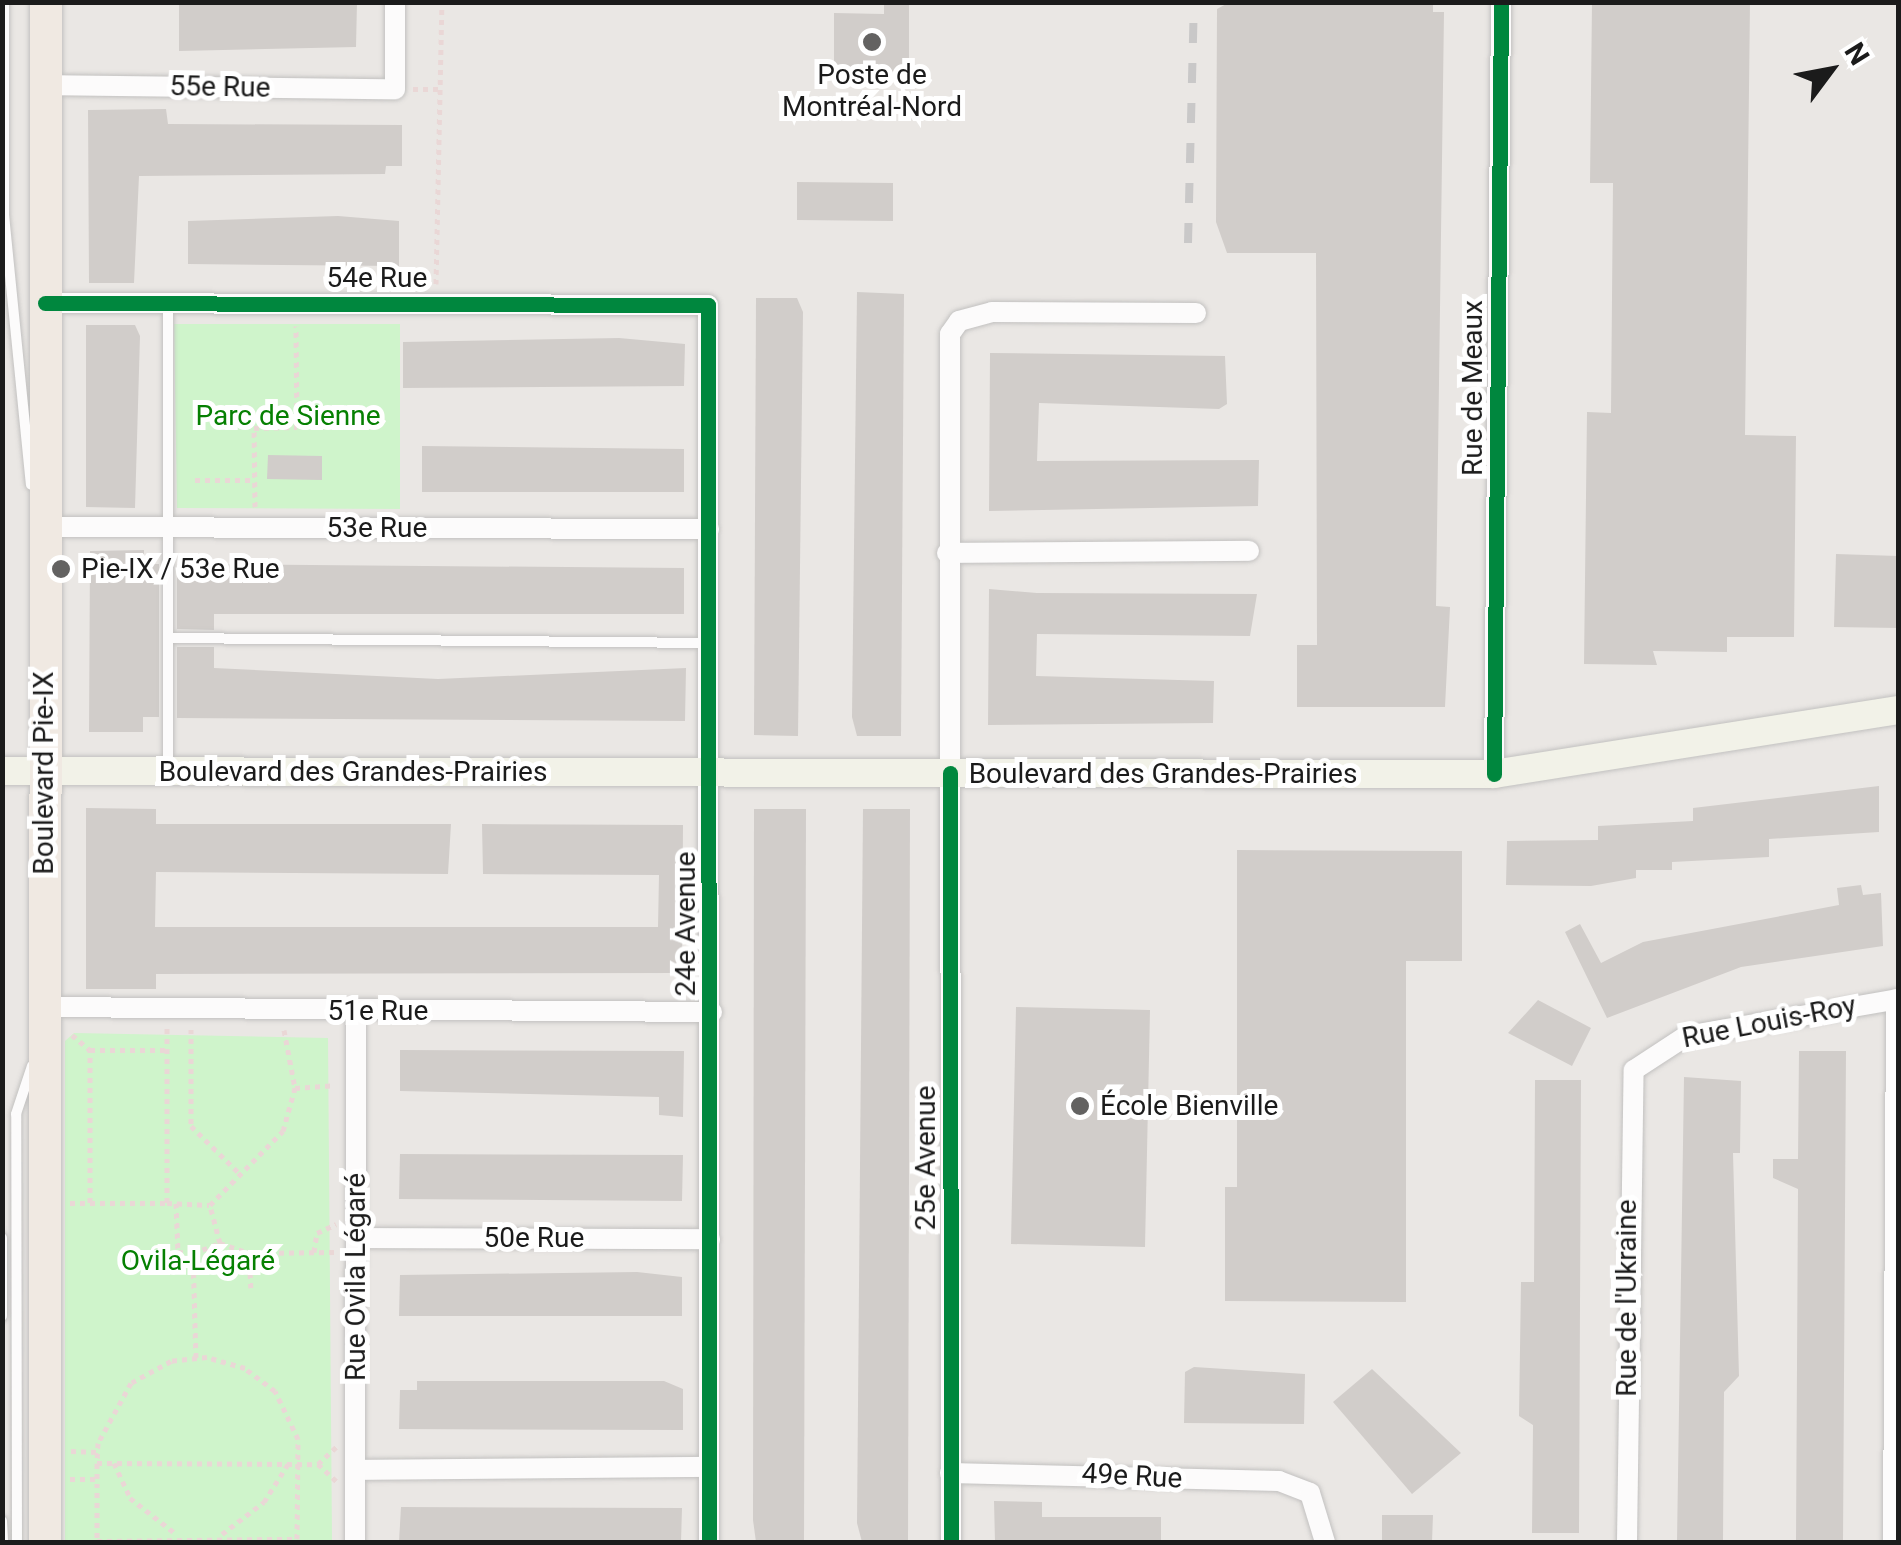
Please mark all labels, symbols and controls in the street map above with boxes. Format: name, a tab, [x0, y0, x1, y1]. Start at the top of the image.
north arrow	[1781, 20, 1881, 120]
marker: Poste de Montréal-Nord	[861, 31, 883, 53]
text: N	[1838, 37, 1876, 71]
place label: Poste de Montréal-Nord	[782, 58, 962, 124]
street label: 55e Rue	[169, 69, 271, 105]
street label: 54e Rue	[327, 261, 427, 295]
street label: Rue de Meaux	[1456, 300, 1490, 476]
park label: Parc de Sienne	[195, 399, 381, 433]
street label: 53e Rue	[327, 511, 427, 545]
place label: Pie-IX / 53e Rue	[81, 552, 280, 586]
marker: Pie-IX / 53e Rue	[50, 558, 72, 580]
street label: Boulevard Pie-IX	[27, 671, 61, 875]
street label: Boulevard des Grandes-Prairies	[159, 755, 547, 789]
street label: Boulevard des Grandes-Prairies	[969, 757, 1357, 791]
street label: 24e Avenue	[669, 852, 703, 996]
street label: Rue Louis-Roy	[1679, 989, 1859, 1055]
street label: 51e Rue	[328, 994, 428, 1028]
street label: 25e Avenue	[909, 1086, 943, 1230]
place label: École Bienville	[1100, 1089, 1278, 1123]
marker: École Bienville	[1069, 1095, 1091, 1117]
street label: Rue Ovila Légaré	[339, 1173, 373, 1381]
street label: Rue de l'Ukraine	[1610, 1199, 1644, 1397]
street label: 50e Rue	[484, 1221, 584, 1255]
park label: Ovila-Légaré	[121, 1244, 275, 1278]
street label: 49e Rue	[1081, 1457, 1183, 1495]

